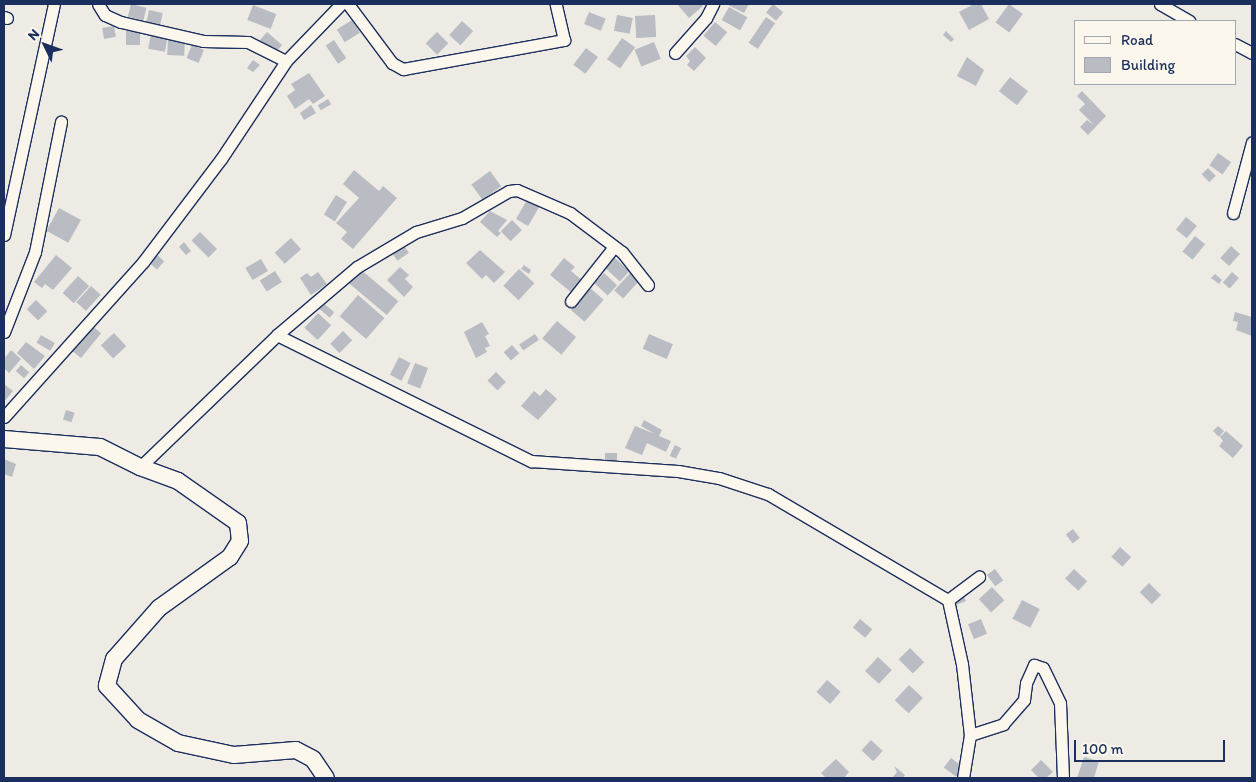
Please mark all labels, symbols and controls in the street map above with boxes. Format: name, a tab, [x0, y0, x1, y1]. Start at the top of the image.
north arrow	[20, 20, 70, 70]
legend	[1074, 20, 1236, 85]
text: N	[24, 25, 43, 44]
text: Road	[1121, 31, 1153, 49]
text: Building	[1121, 56, 1175, 74]
scale bar	[1076, 730, 1227, 762]
text: 100 m	[1082, 740, 1123, 758]

